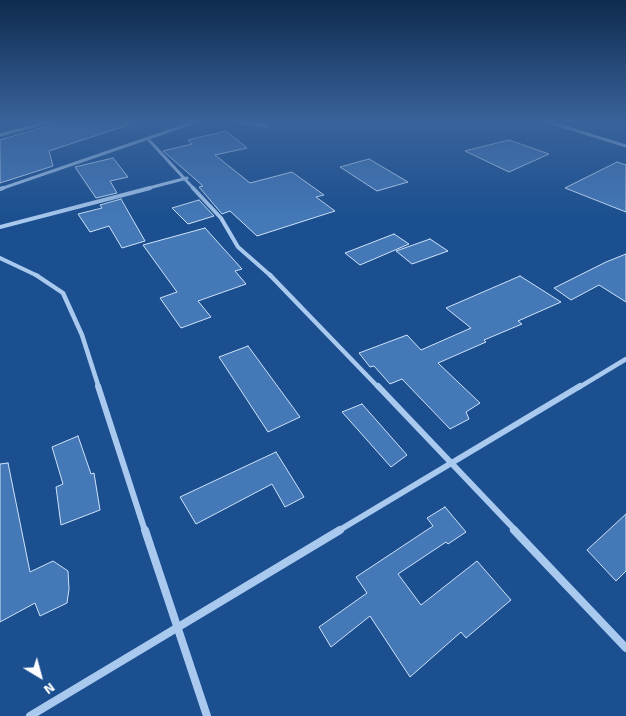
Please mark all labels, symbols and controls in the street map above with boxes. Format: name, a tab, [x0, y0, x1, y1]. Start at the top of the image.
north arrow	[15, 651, 65, 701]
text: N	[40, 679, 58, 698]

